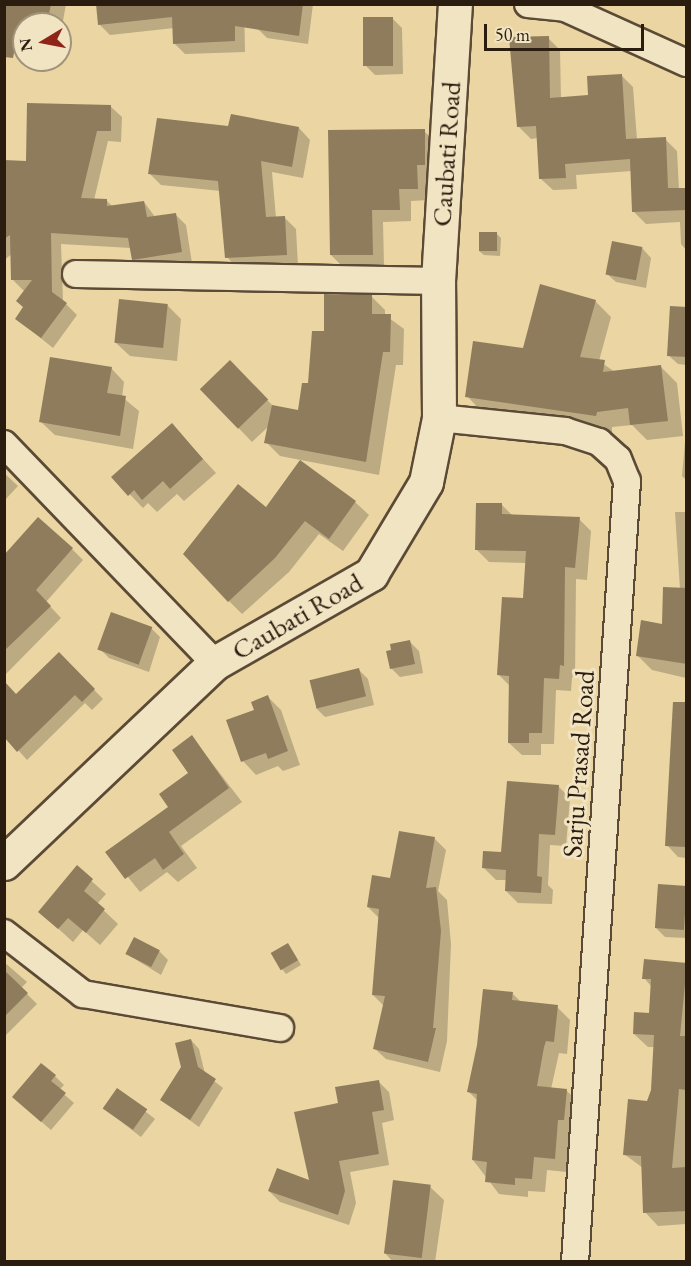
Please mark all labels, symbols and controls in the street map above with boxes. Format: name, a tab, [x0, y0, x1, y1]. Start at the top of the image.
north arrow	[12, 12, 72, 72]
scale bar	[487, 12, 648, 50]
text: 50 m	[495, 23, 530, 46]
text: N	[14, 37, 37, 53]
street label: Caubati Road	[425, 80, 467, 228]
street label: Caubati Road	[226, 566, 368, 666]
street label: Sarju Prasad Road	[555, 669, 601, 859]

